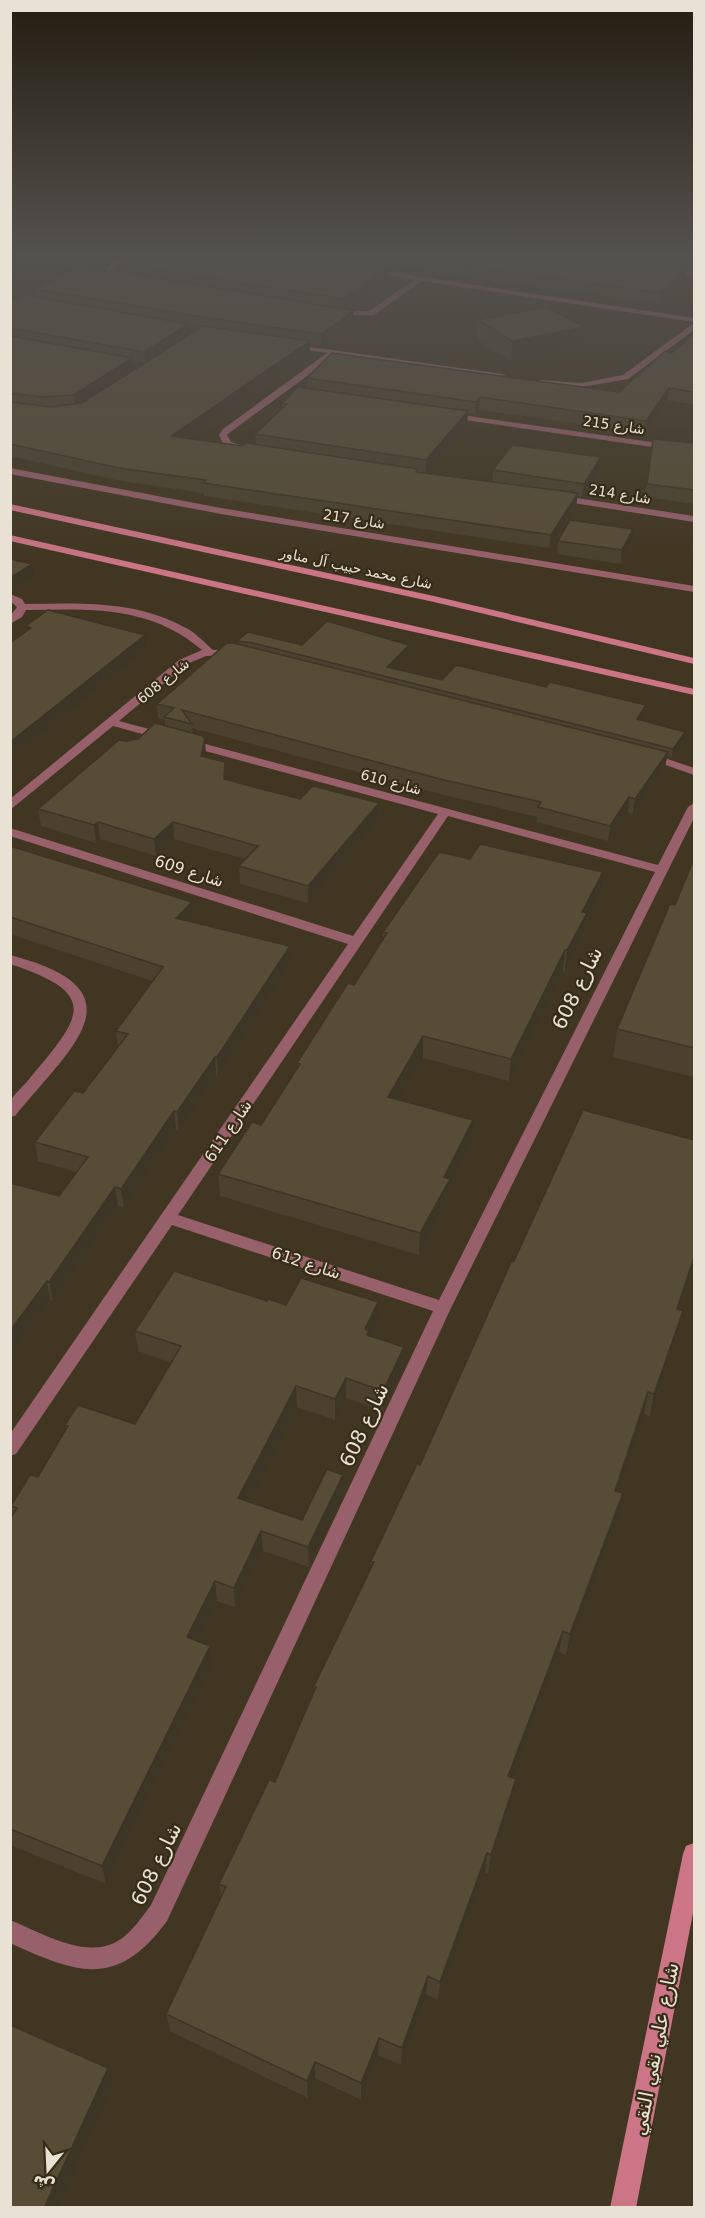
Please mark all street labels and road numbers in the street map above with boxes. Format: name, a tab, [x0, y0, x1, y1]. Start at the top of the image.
street label: شارع 215	[582, 413, 646, 438]
street label: شارع 214	[588, 481, 652, 508]
street label: شارع 217	[322, 506, 386, 533]
street label: شارع محمد حبيب آل مناور	[277, 544, 434, 593]
street label: شارع 608	[134, 655, 193, 708]
street label: شارع 610	[359, 766, 423, 799]
street label: شارع 609	[152, 851, 226, 892]
street label: شارع 608	[547, 943, 607, 1033]
street label: شارع 611	[200, 1096, 257, 1166]
street label: شارع 612	[269, 1243, 343, 1284]
street label: شارع 608	[334, 1380, 394, 1470]
street label: شارع 608	[126, 1819, 186, 1909]
street label: شارع علي نقي النقي	[626, 1961, 685, 2138]

